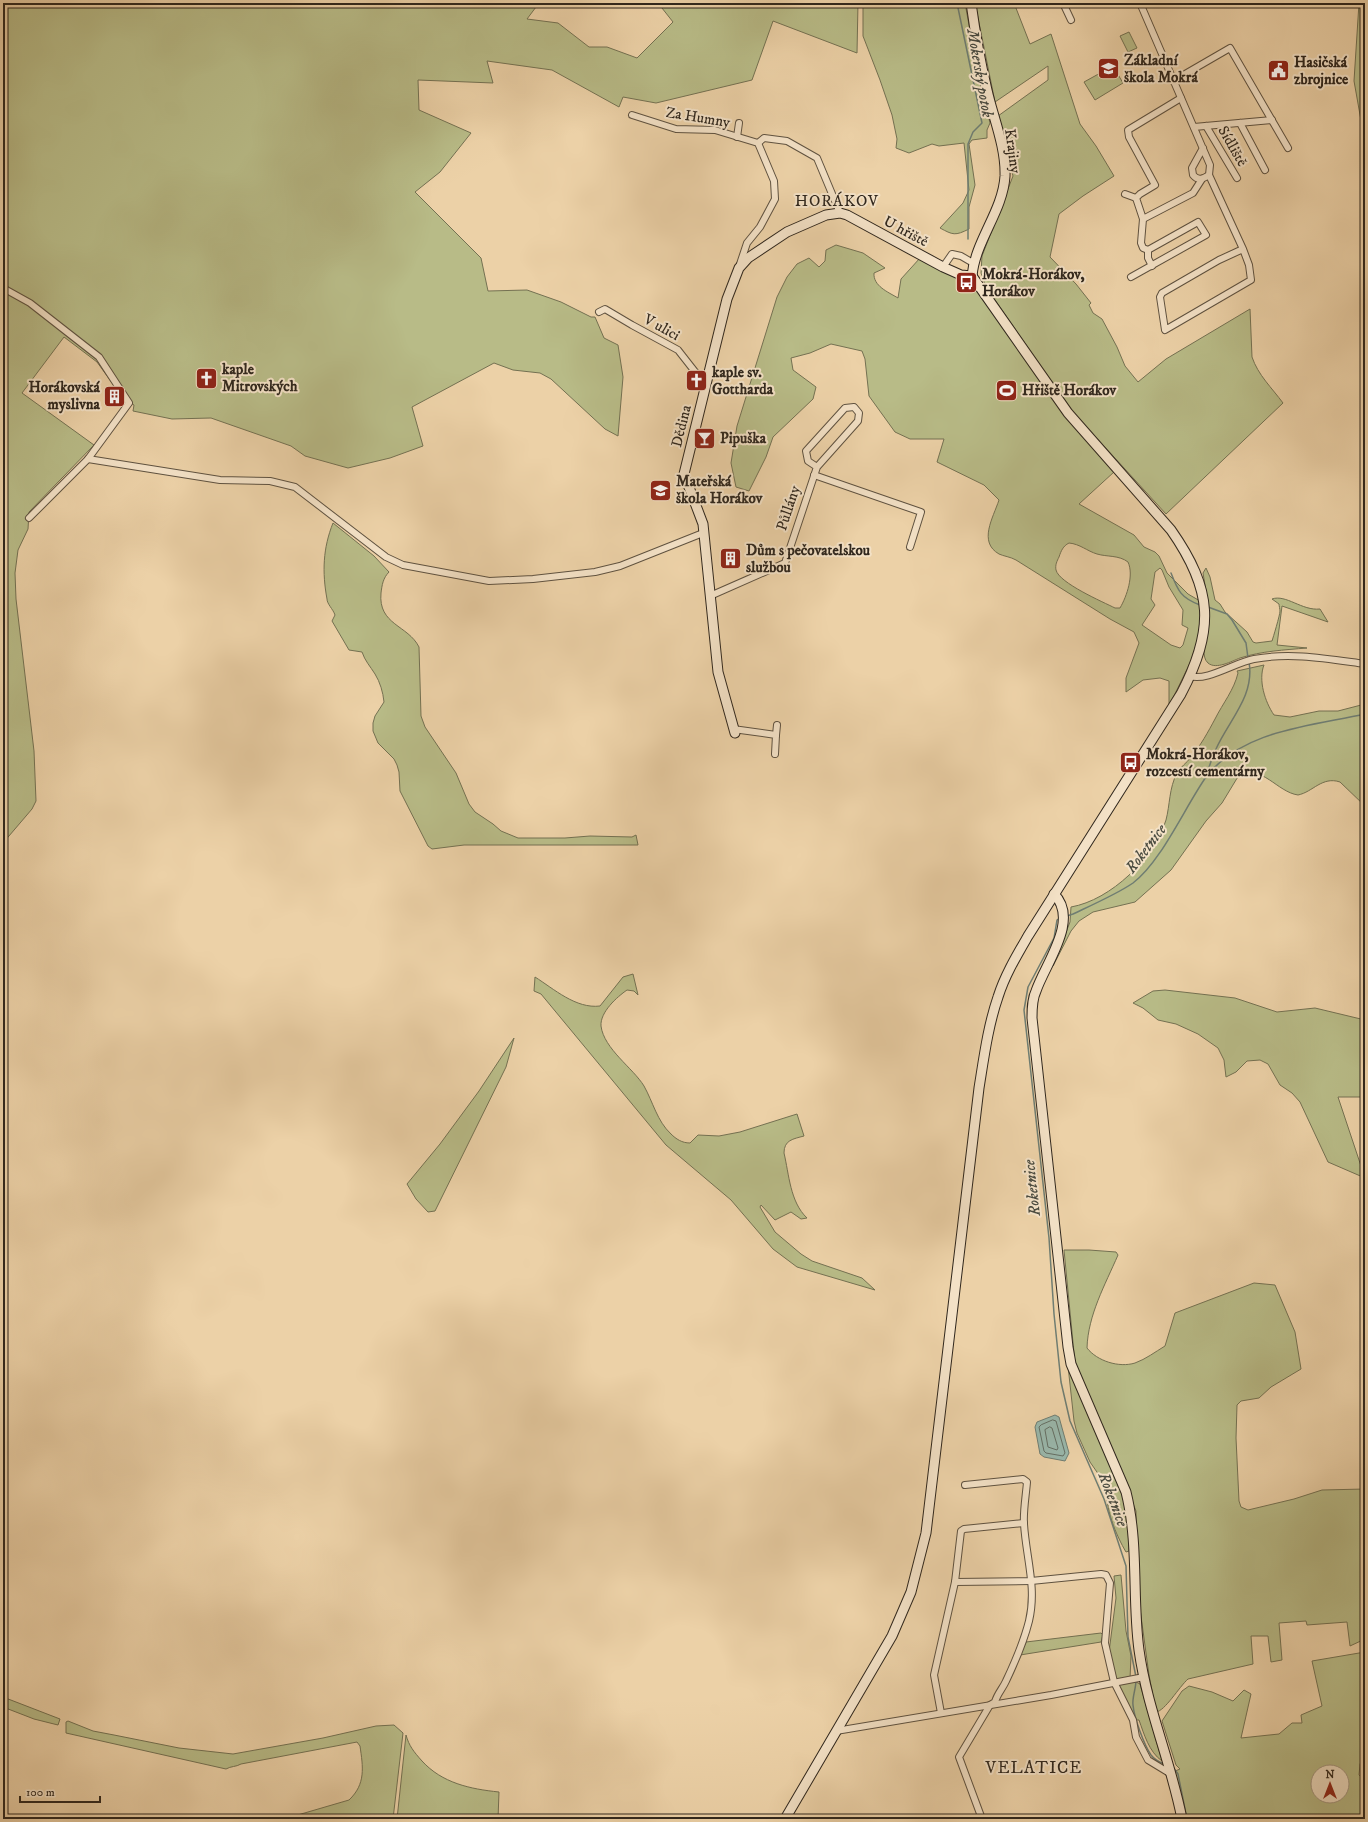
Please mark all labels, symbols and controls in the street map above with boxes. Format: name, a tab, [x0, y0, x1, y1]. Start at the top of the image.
water label: Mokerský potok	[962, 26, 998, 119]
place label: Základní škola Mokrá	[1124, 51, 1198, 87]
place label: Hasičská zbrojnice	[1294, 53, 1349, 89]
school or university icon: Základní škola Mokrá	[1095, 56, 1121, 82]
public building icon: Hasičská zbrojnice	[1265, 58, 1291, 84]
street label: Za Humny	[664, 103, 732, 132]
street label: Sídliště	[1213, 123, 1252, 170]
street label: Krajiny	[1000, 128, 1025, 175]
district label: HORÁKOV	[795, 191, 879, 211]
street label: U hřiště	[880, 212, 931, 251]
place label: Mokrá-Horákov, Horákov	[982, 265, 1085, 301]
bus stop icon: Mokrá-Horákov, Horákov	[953, 270, 979, 296]
street label: V ulici	[639, 309, 683, 345]
place label: kaple Mitrovských	[221, 360, 298, 396]
place label: kaple sv. Gottharda	[711, 363, 774, 399]
church icon: kaple Mitrovských	[193, 365, 219, 391]
church icon: kaple sv. Gottharda	[683, 368, 709, 394]
sports icon: Hřiště Horákov	[994, 377, 1020, 403]
place label: Horákovská myslivna	[28, 378, 101, 414]
place label: Hřiště Horákov	[1022, 381, 1116, 400]
building icon: Horákovská myslivna	[102, 383, 128, 409]
street label: Dědina	[667, 402, 696, 449]
bar icon: Pipuška	[692, 425, 718, 451]
place label: Pipuška	[720, 429, 767, 448]
place label: Mateřská škola Horákov	[676, 472, 763, 508]
school or university icon: Mateřská škola Horákov	[647, 477, 673, 503]
street label: Půllány	[772, 482, 805, 533]
place label: Dům s pečovatelskou službou	[746, 541, 871, 577]
building icon: Dům s pečovatelskou službou	[717, 546, 743, 572]
place label: Mokrá-Horákov, rozcestí cementárny	[1146, 745, 1265, 781]
bus stop icon: Mokrá-Horákov, rozcestí cementárny	[1118, 750, 1144, 776]
water label: Roketnice	[1120, 820, 1171, 878]
water label: Roketnice	[1019, 1158, 1045, 1218]
water label: Roketnice	[1093, 1468, 1133, 1530]
district label: VELATICE	[985, 1757, 1082, 1779]
north arrow	[1310, 1764, 1350, 1804]
text: N	[1325, 1768, 1335, 1782]
scale bar	[20, 1778, 100, 1804]
text: 100 m	[26, 1785, 55, 1800]

